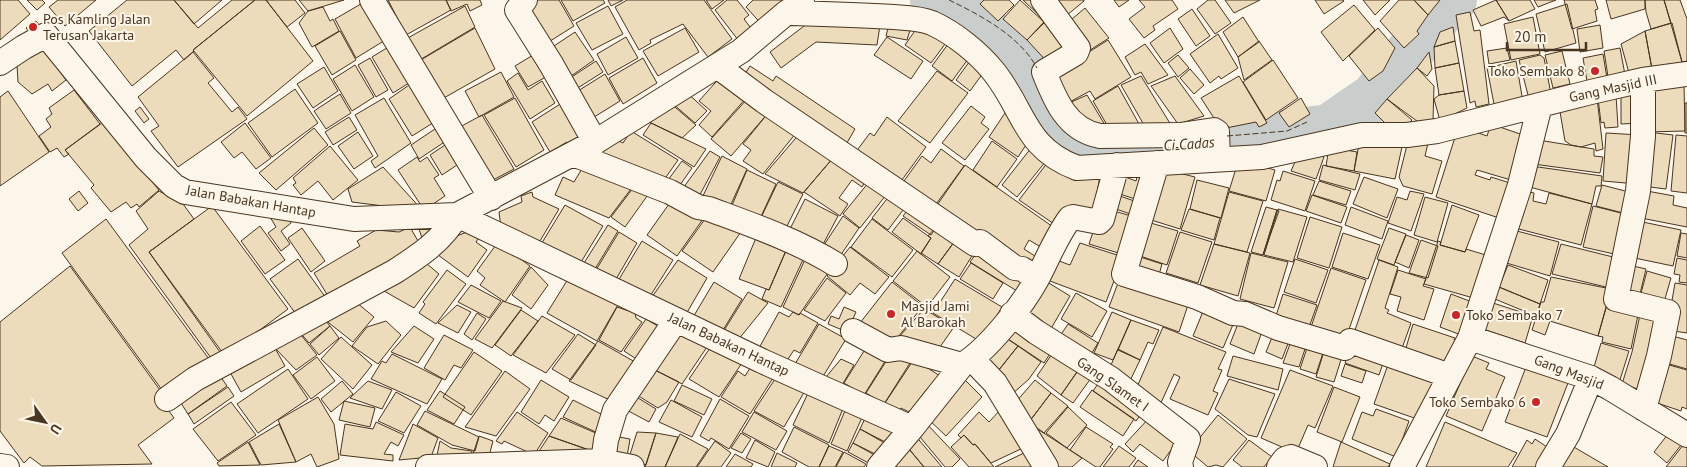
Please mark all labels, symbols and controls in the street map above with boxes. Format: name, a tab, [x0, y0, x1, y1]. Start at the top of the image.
place label: Pos Kamling Jalan Terusan Jakarta	[43, 10, 150, 44]
scale bar	[1507, 20, 1586, 52]
marker: Pos Kamling Jalan Terusan Jakarta	[27, 21, 39, 33]
text: 20 m	[1514, 27, 1547, 46]
place label: Toko Sembako 8	[1488, 62, 1585, 80]
marker: Toko Sembako 8	[1589, 65, 1601, 77]
street label: Gang Masjid III	[1567, 70, 1659, 106]
water label: Ci Cadas	[1163, 132, 1215, 155]
street label: Jalan Babakan Hantap	[184, 181, 317, 221]
place label: Masjid Jami Al Barokah	[901, 297, 970, 331]
place label: Toko Sembako 7	[1466, 306, 1563, 324]
street label: Jalan Babakan Hantap	[665, 308, 792, 380]
marker: Masjid Jami Al Barokah	[885, 308, 897, 320]
marker: Toko Sembako 7	[1450, 309, 1462, 321]
street label: Gang Masjid	[1532, 350, 1606, 394]
street label: Gang Slamet I	[1073, 353, 1153, 415]
place label: Toko Sembako 6	[1429, 393, 1526, 411]
marker: Toko Sembako 6	[1530, 396, 1542, 408]
north arrow	[20, 397, 70, 447]
text: U	[46, 420, 66, 438]

